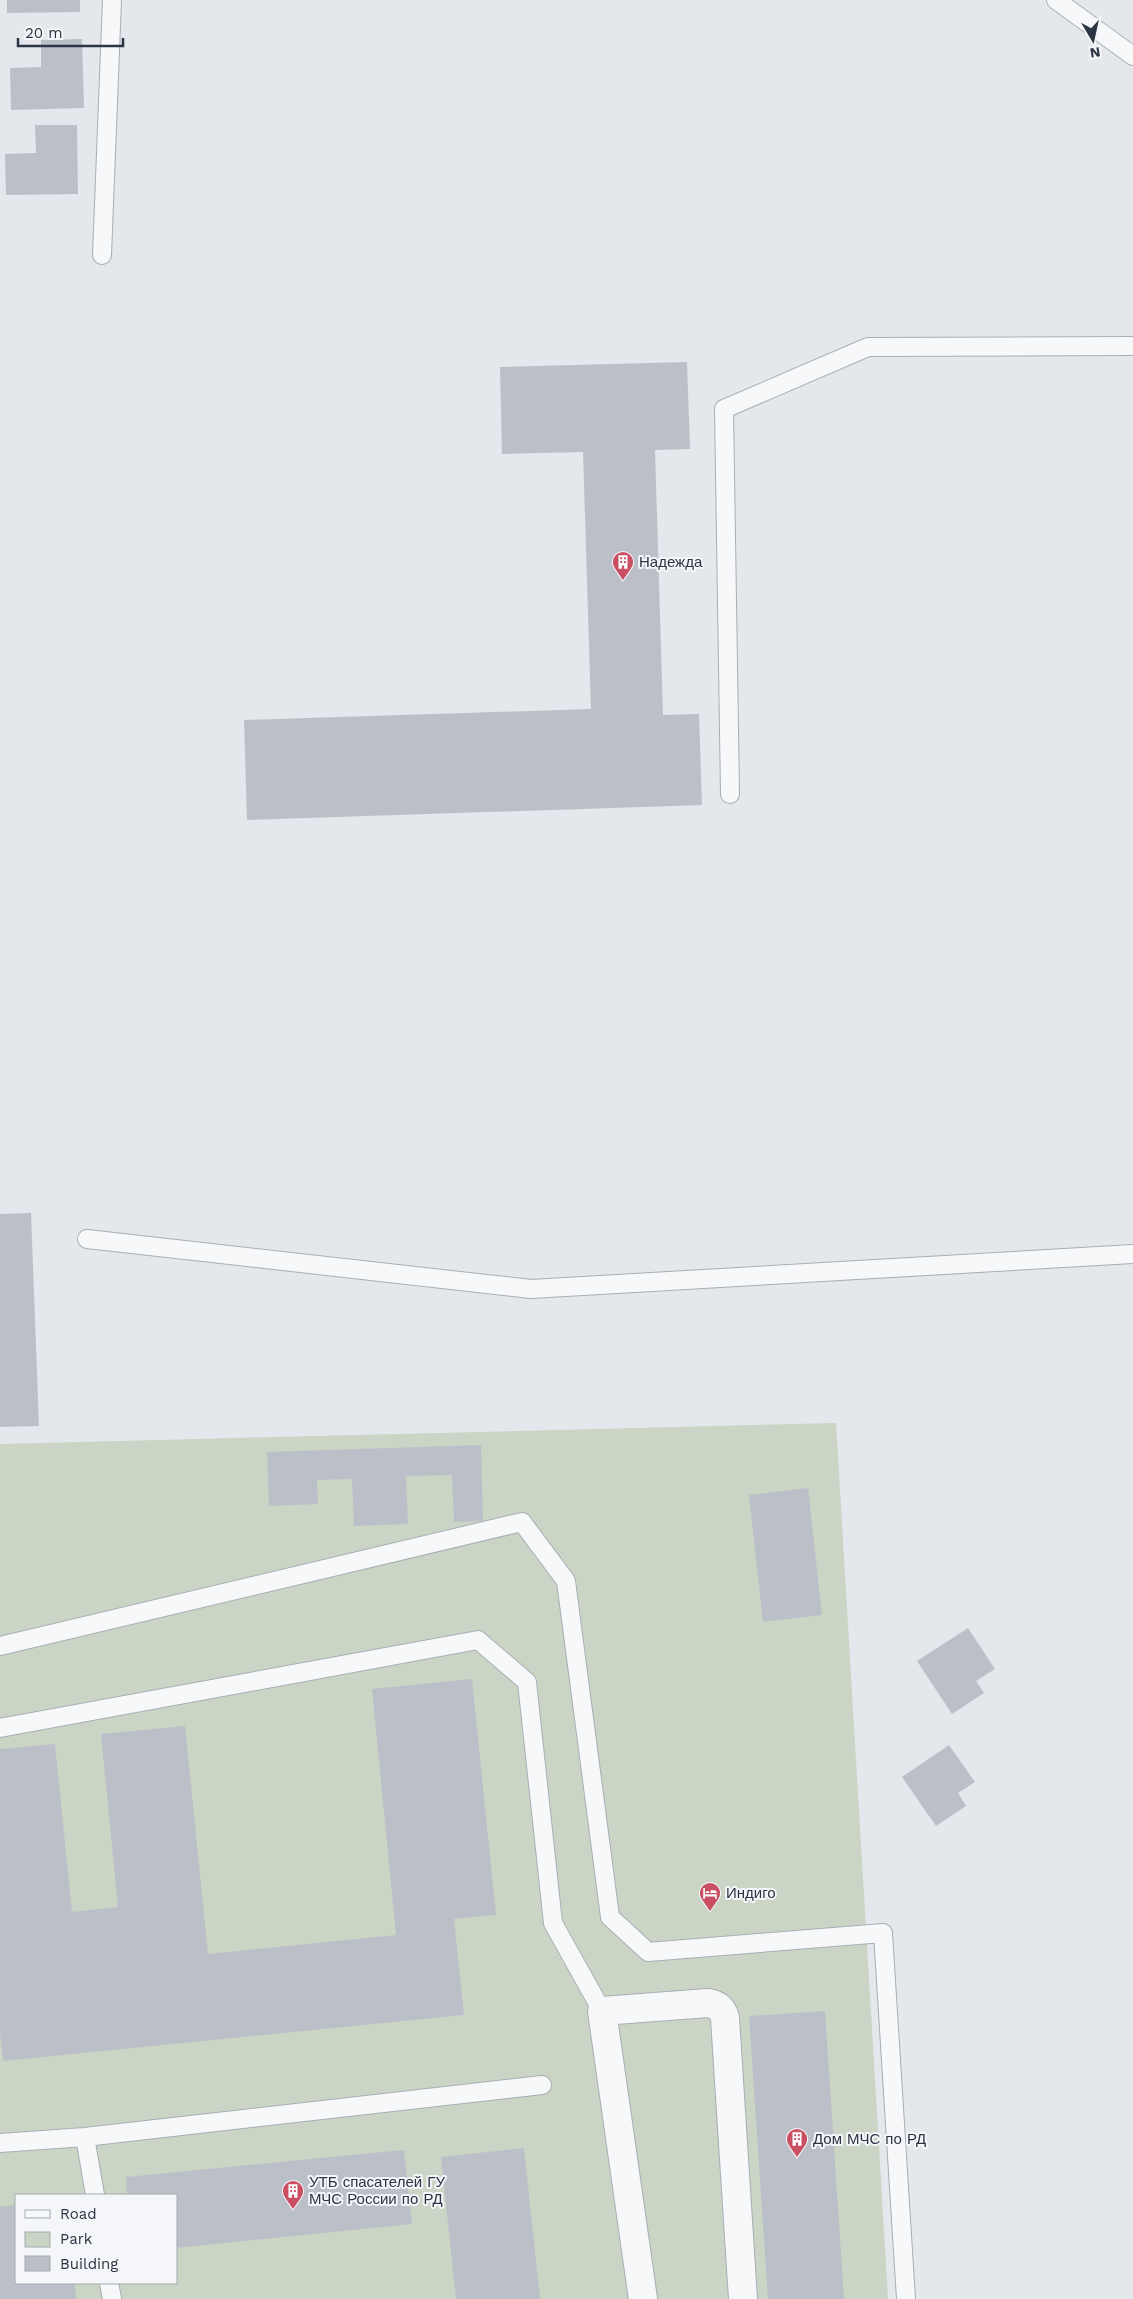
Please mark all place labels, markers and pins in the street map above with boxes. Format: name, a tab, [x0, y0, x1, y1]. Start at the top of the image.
building icon: Надежда	[611, 550, 635, 581]
place label: Надежда	[639, 553, 703, 571]
hotel icon: Индиго	[698, 1881, 722, 1912]
place label: Индиго	[726, 1884, 776, 1902]
building icon: Дом МЧС по РД	[785, 2127, 809, 2158]
place label: Дом МЧС по РД	[813, 2130, 926, 2148]
place label: УТБ спасателей ГУ МЧС России по РД	[309, 2173, 445, 2208]
building icon: УТБ спасателей ГУ МЧС России по РД	[281, 2179, 305, 2210]

